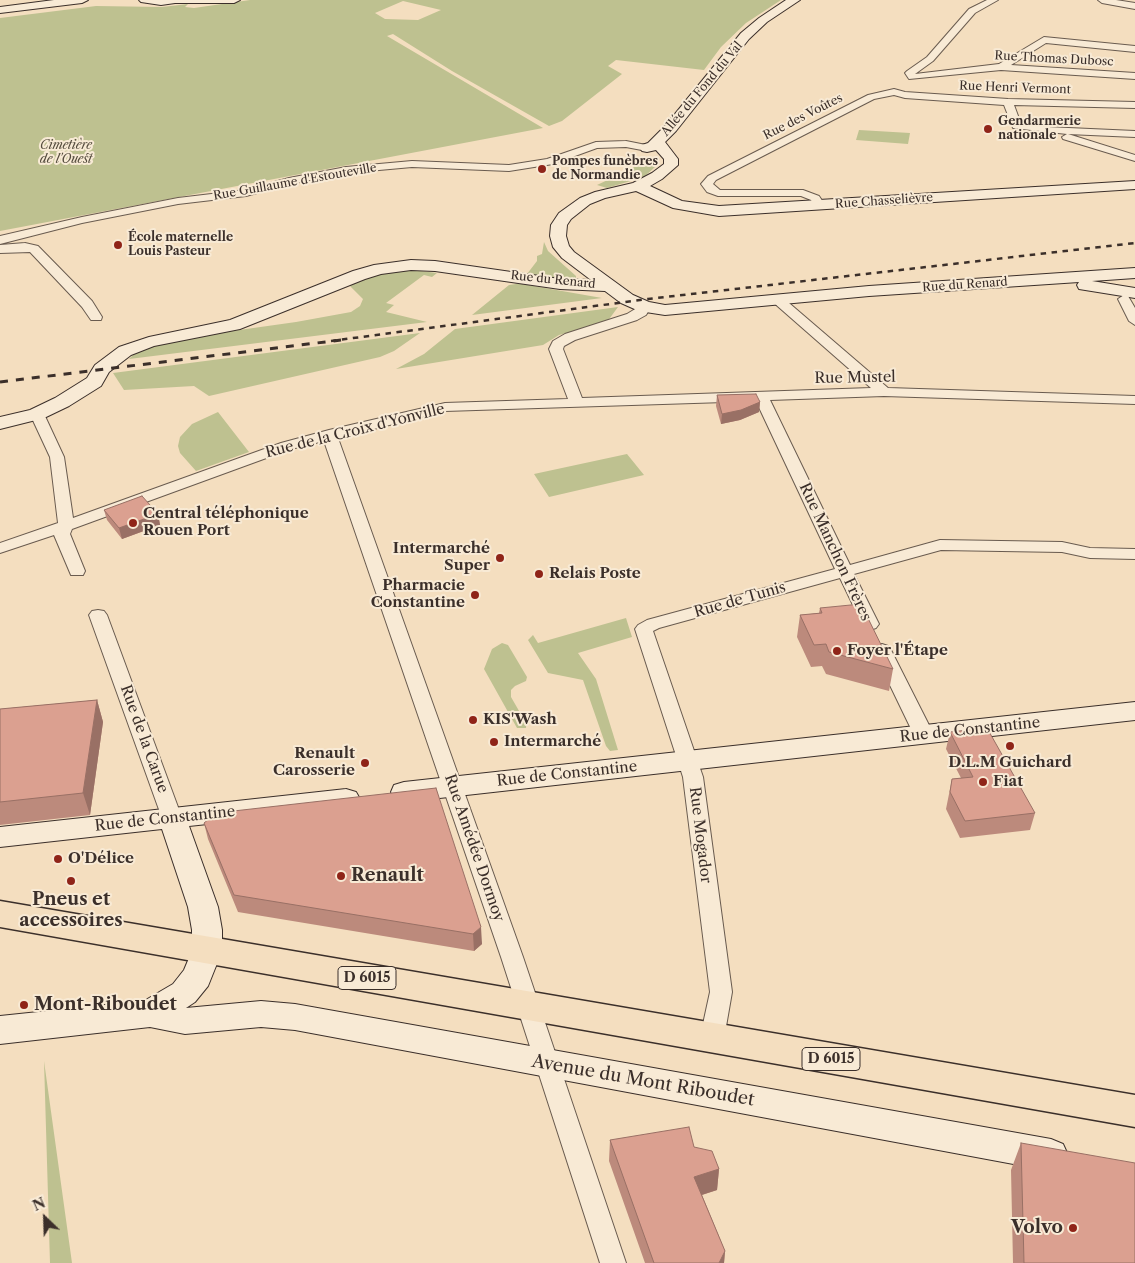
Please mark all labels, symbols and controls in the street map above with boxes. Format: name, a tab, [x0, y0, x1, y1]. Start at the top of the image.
street label: Allée du Fond du Val	[658, 39, 746, 139]
street label: Rue Thomas Dubosc	[994, 49, 1114, 69]
street label: Rue Henri Vermont	[959, 79, 1071, 97]
street label: Rue des Voûtes	[761, 91, 845, 143]
place label: Gendarmerie nationale	[998, 115, 1081, 143]
marker: Gendarmerie nationale	[982, 123, 994, 135]
park label: Cimetière de l'Ouest	[40, 139, 92, 167]
place label: Pompes funèbres de Normandie	[552, 155, 658, 183]
street label: Rue Guillaume d'Estouteville	[212, 161, 378, 203]
marker: Pompes funèbres de Normandie	[536, 163, 548, 175]
street label: Rue Chasselièvre	[835, 190, 933, 212]
place label: École maternelle Louis Pasteur	[128, 231, 233, 259]
marker: École maternelle Louis Pasteur	[112, 239, 124, 251]
street label: Rue du Renard	[510, 268, 596, 292]
street label: Rue du Renard	[922, 275, 1008, 295]
street label: Rue Mustel	[814, 368, 896, 388]
street label: Rue de la Croix d'Yonville	[263, 400, 447, 462]
street label: Rue Manchon Frères	[795, 480, 875, 624]
place label: Central téléphonique Rouen Port	[143, 505, 309, 540]
marker: Central téléphonique Rouen Port	[127, 517, 139, 529]
place label: Intermarché Super	[393, 540, 490, 575]
marker: Intermarché Super	[494, 552, 506, 564]
place label: Relais Poste	[549, 565, 641, 583]
marker: Relais Poste	[533, 568, 545, 580]
place label: Pharmacie Constantine	[371, 577, 465, 612]
street label: Rue de Tunis	[692, 578, 788, 622]
marker: Pharmacie Constantine	[469, 589, 481, 601]
place label: Foyer l'Étape	[847, 642, 948, 660]
marker: Foyer l'Étape	[831, 645, 843, 657]
street label: Rue de la Carue	[116, 682, 172, 796]
place label: KIS'Wash	[483, 711, 557, 729]
marker: KIS'Wash	[467, 714, 479, 726]
street label: Rue de Constantine	[899, 714, 1041, 746]
place label: Intermarché	[504, 733, 601, 751]
marker: Intermarché	[488, 736, 500, 748]
marker: D.L.M Guichard	[1004, 740, 1016, 752]
place label: Renault Carosserie	[273, 745, 355, 780]
place label: D.L.M Guichard	[948, 754, 1072, 772]
marker: Renault Carosserie	[359, 757, 371, 769]
street label: Rue de Constantine	[496, 758, 638, 790]
street label: Rue Amédée Dormoy	[440, 772, 508, 924]
place label: Fiat	[993, 773, 1023, 791]
marker: Fiat	[977, 776, 989, 788]
street label: Rue Mogador	[685, 786, 715, 884]
street label: Rue de Constantine	[94, 803, 236, 835]
place label: O'Délice	[68, 850, 134, 868]
marker: O'Délice	[52, 853, 64, 865]
place label: Renault	[351, 865, 424, 887]
marker: Renault	[335, 870, 347, 882]
marker: Pneus et accessoires	[65, 875, 77, 887]
place label: Pneus et accessoires	[19, 889, 123, 932]
road number: D 6015	[338, 966, 396, 990]
place label: Mont-Riboudet	[34, 994, 177, 1016]
marker: Mont-Riboudet	[18, 999, 30, 1011]
road number: D 6015	[802, 1048, 860, 1070]
street label: Avenue du Mont Riboudet	[530, 1051, 756, 1111]
north arrow	[20, 1193, 70, 1243]
text: N	[30, 1194, 48, 1215]
place label: Volvo	[1011, 1217, 1063, 1239]
marker: Volvo	[1067, 1222, 1079, 1234]

